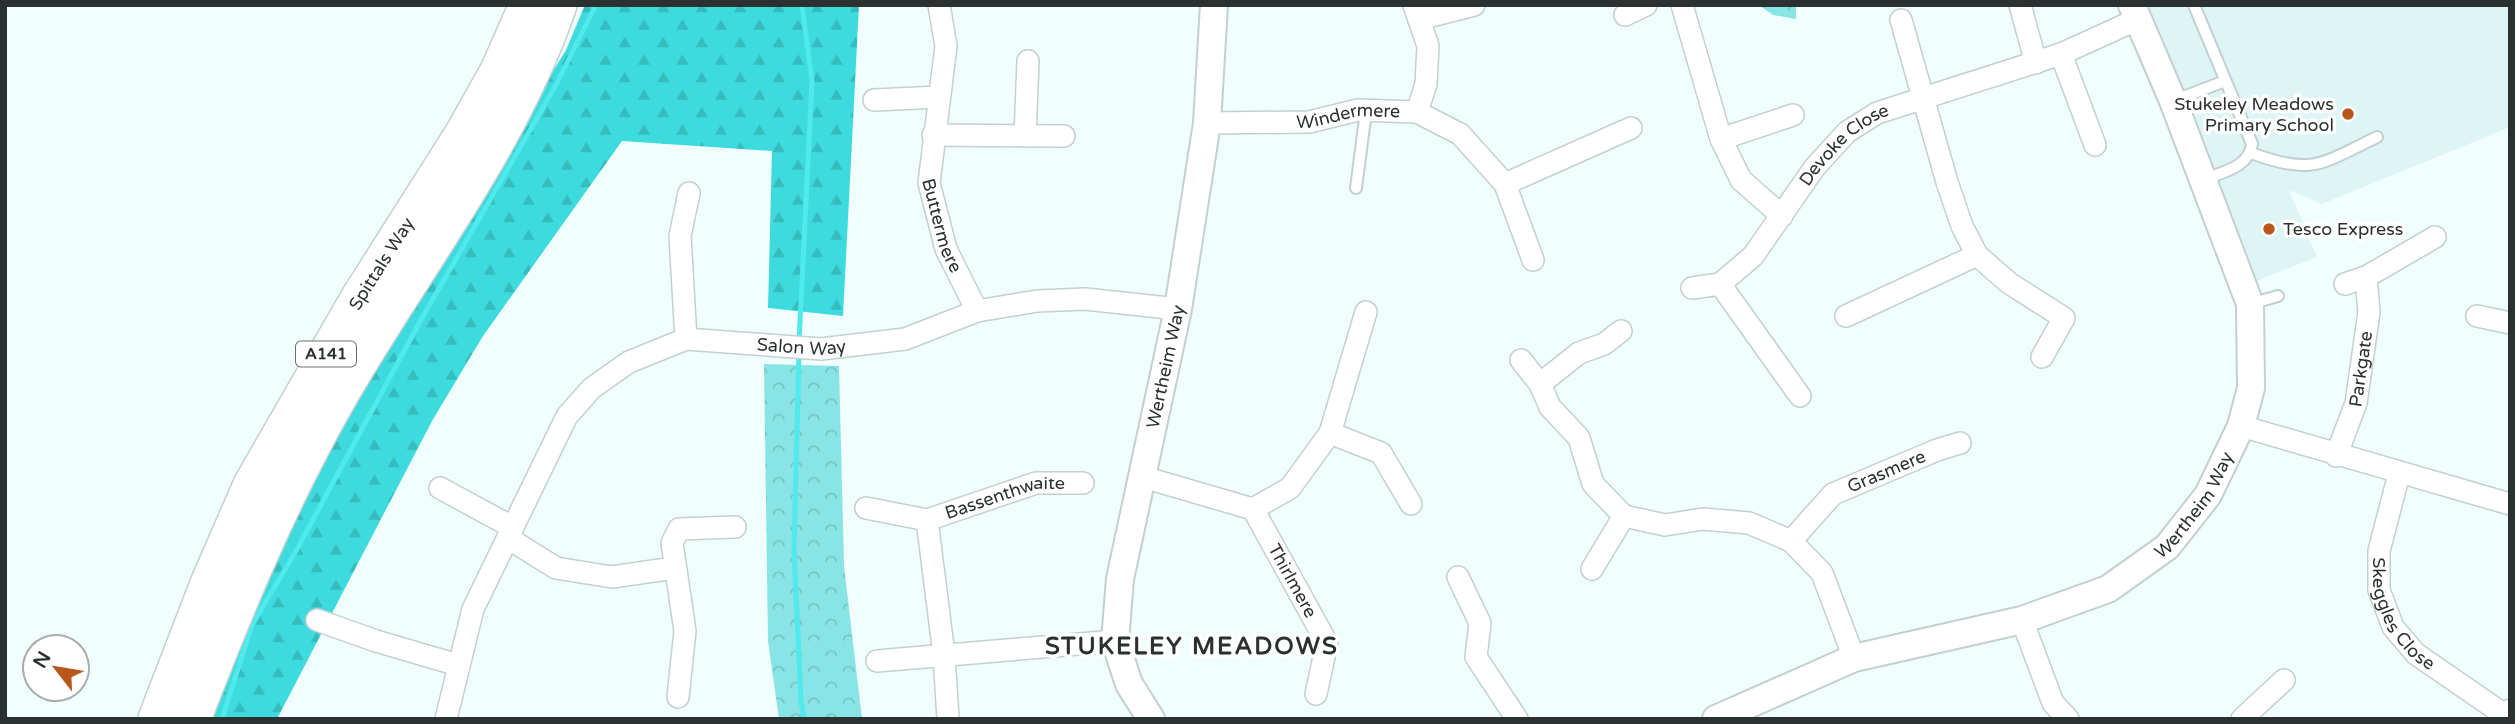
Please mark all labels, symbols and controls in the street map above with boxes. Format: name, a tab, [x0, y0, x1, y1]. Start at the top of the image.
place label: Stukeley Meadows Primary School	[2174, 93, 2334, 136]
street label: Windermere	[1296, 99, 1401, 133]
street label: Devoke Close	[1794, 99, 1891, 190]
marker: Stukeley Meadows Primary School	[2340, 106, 2356, 122]
street label: Buttermere	[917, 176, 967, 276]
street label: Spittals Way	[344, 213, 419, 314]
place label: Tesco Express	[2283, 218, 2403, 240]
marker: Tesco Express	[2261, 221, 2277, 237]
street label: Wertheim Way	[1142, 303, 1190, 430]
street label: Parkgate	[2345, 330, 2377, 408]
street label: Salon Way	[756, 333, 848, 360]
road number: A141	[296, 342, 356, 366]
street label: Grasmere	[1844, 445, 1929, 498]
street label: Wertheim Way	[2150, 448, 2238, 563]
street label: Bassenthwaite	[942, 472, 1065, 524]
street label: Thirlmere	[1263, 540, 1322, 622]
street label: Skeggles Close	[2368, 557, 2439, 675]
district label: STUKELEY MEADOWS	[1045, 632, 1339, 661]
north arrow	[21, 633, 91, 703]
text: N	[29, 648, 56, 672]

